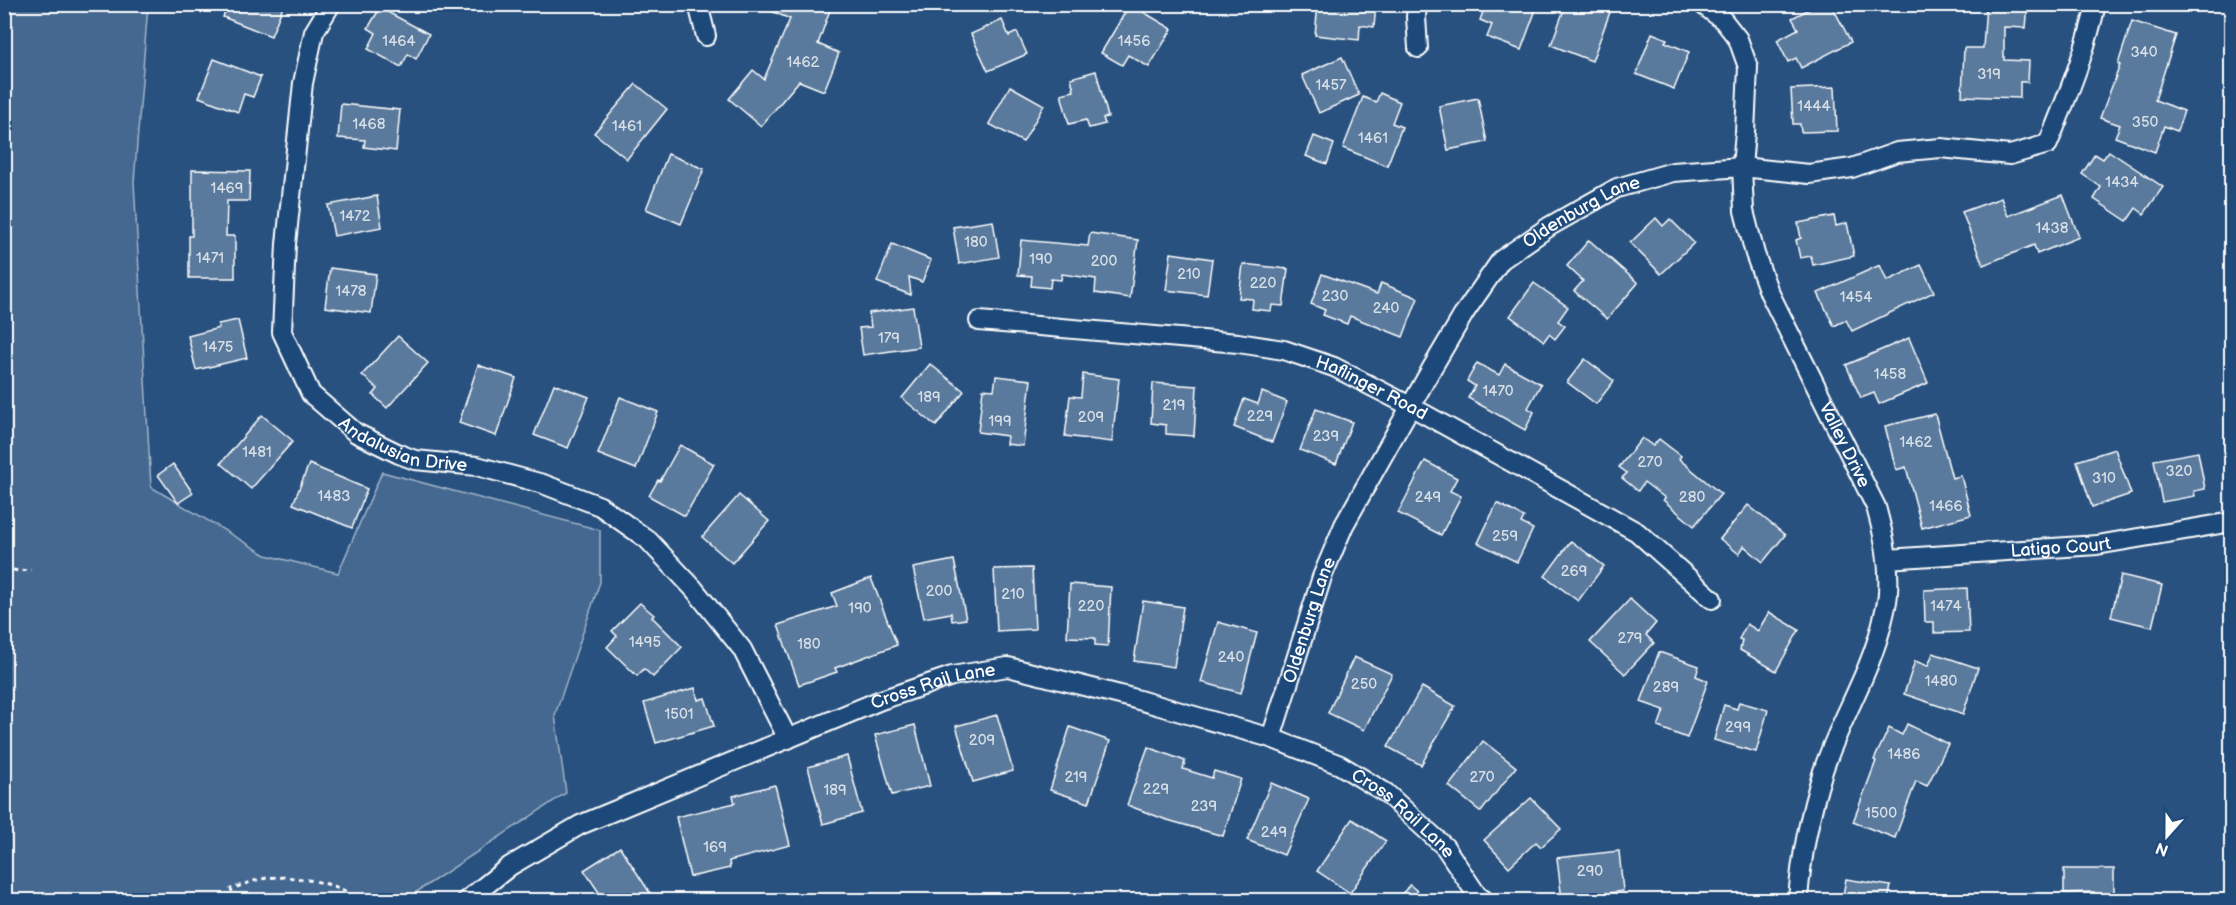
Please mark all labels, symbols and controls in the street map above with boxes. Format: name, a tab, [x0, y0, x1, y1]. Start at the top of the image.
house number: 1464	[382, 32, 416, 51]
house number: 1456	[1118, 32, 1150, 51]
house number: 340	[2130, 43, 2158, 62]
house number: 1462	[787, 53, 820, 72]
house number: 319	[1977, 65, 2001, 84]
house number: 1457	[1316, 76, 1347, 95]
house number: 1444	[1797, 97, 1831, 116]
house number: 350	[2132, 113, 2158, 132]
house number: 1468	[353, 115, 386, 134]
house number: 1461	[612, 117, 642, 136]
house number: 1461	[1358, 129, 1388, 148]
street label: Oldenburg Lane	[1519, 172, 1643, 253]
house number: 1434	[2105, 173, 2139, 192]
house number: 1469	[211, 179, 243, 198]
house number: 1472	[339, 207, 371, 226]
house number: 1438	[2036, 219, 2069, 238]
house number: 180	[964, 233, 988, 252]
house number: 1471	[196, 249, 224, 268]
house number: 190	[1029, 250, 1053, 269]
house number: 200	[1091, 252, 1117, 271]
house number: 210	[1177, 265, 1201, 284]
house number: 220	[1250, 274, 1276, 293]
house number: 1478	[335, 282, 367, 301]
house number: 230	[1322, 287, 1348, 306]
house number: 1454	[1840, 288, 1872, 307]
house number: 240	[1373, 299, 1399, 318]
house number: 179	[878, 329, 900, 348]
house number: 1475	[203, 338, 233, 357]
street label: Haflinger Road	[1313, 352, 1431, 425]
house number: 1458	[1874, 365, 1906, 384]
house number: 1470	[1482, 382, 1514, 401]
house number: 189	[917, 388, 941, 407]
house number: 219	[1162, 396, 1186, 415]
street label: Valley Drive	[1815, 399, 1875, 491]
house number: 229	[1247, 407, 1273, 426]
house number: 209	[1078, 408, 1104, 427]
house number: 199	[988, 412, 1012, 431]
street label: Andalusian Drive	[334, 413, 468, 476]
house number: 239	[1313, 427, 1339, 446]
house number: 1462	[1900, 433, 1933, 452]
house number: 1481	[242, 443, 272, 462]
house number: 270	[1637, 453, 1663, 472]
house number: 320	[2166, 462, 2193, 481]
house number: 310	[2092, 469, 2116, 488]
house number: 1483	[318, 487, 350, 506]
house number: 249	[1415, 488, 1441, 507]
house number: 280	[1679, 488, 1705, 507]
house number: 1466	[1929, 497, 1963, 516]
house number: 259	[1492, 527, 1518, 546]
street label: Latigo Court	[2010, 533, 2113, 562]
street label: Oldenburg Lane	[1279, 554, 1340, 686]
house number: 269	[1561, 562, 1587, 581]
house number: 200	[926, 582, 952, 601]
house number: 210	[1001, 585, 1025, 604]
house number: 220	[1078, 597, 1104, 616]
house number: 1474	[1930, 597, 1962, 616]
house number: 190	[848, 599, 872, 618]
house number: 279	[1618, 629, 1642, 648]
house number: 1495	[629, 633, 661, 652]
house number: 180	[797, 635, 821, 654]
house number: 240	[1218, 648, 1244, 667]
street label: Cross Rail Lane	[868, 659, 997, 714]
house number: 1480	[1925, 672, 1957, 691]
house number: 250	[1351, 675, 1377, 694]
house number: 289	[1653, 678, 1679, 697]
house number: 1501	[664, 705, 694, 724]
house number: 299	[1725, 718, 1751, 737]
house number: 209	[969, 731, 995, 750]
house number: 1486	[1888, 745, 1920, 764]
street label: Cross Rail Lane	[1347, 765, 1459, 862]
house number: 219	[1064, 768, 1088, 787]
house number: 270	[1469, 768, 1495, 787]
house number: 229	[1143, 780, 1169, 799]
house number: 189	[823, 781, 847, 800]
house number: 239	[1191, 797, 1217, 816]
house number: 1500	[1865, 804, 1897, 823]
north arrow	[2137, 806, 2197, 866]
house number: 249	[1261, 823, 1287, 842]
house number: 169	[703, 838, 727, 857]
text: N	[2153, 838, 2171, 860]
house number: 290	[1577, 862, 1603, 881]

